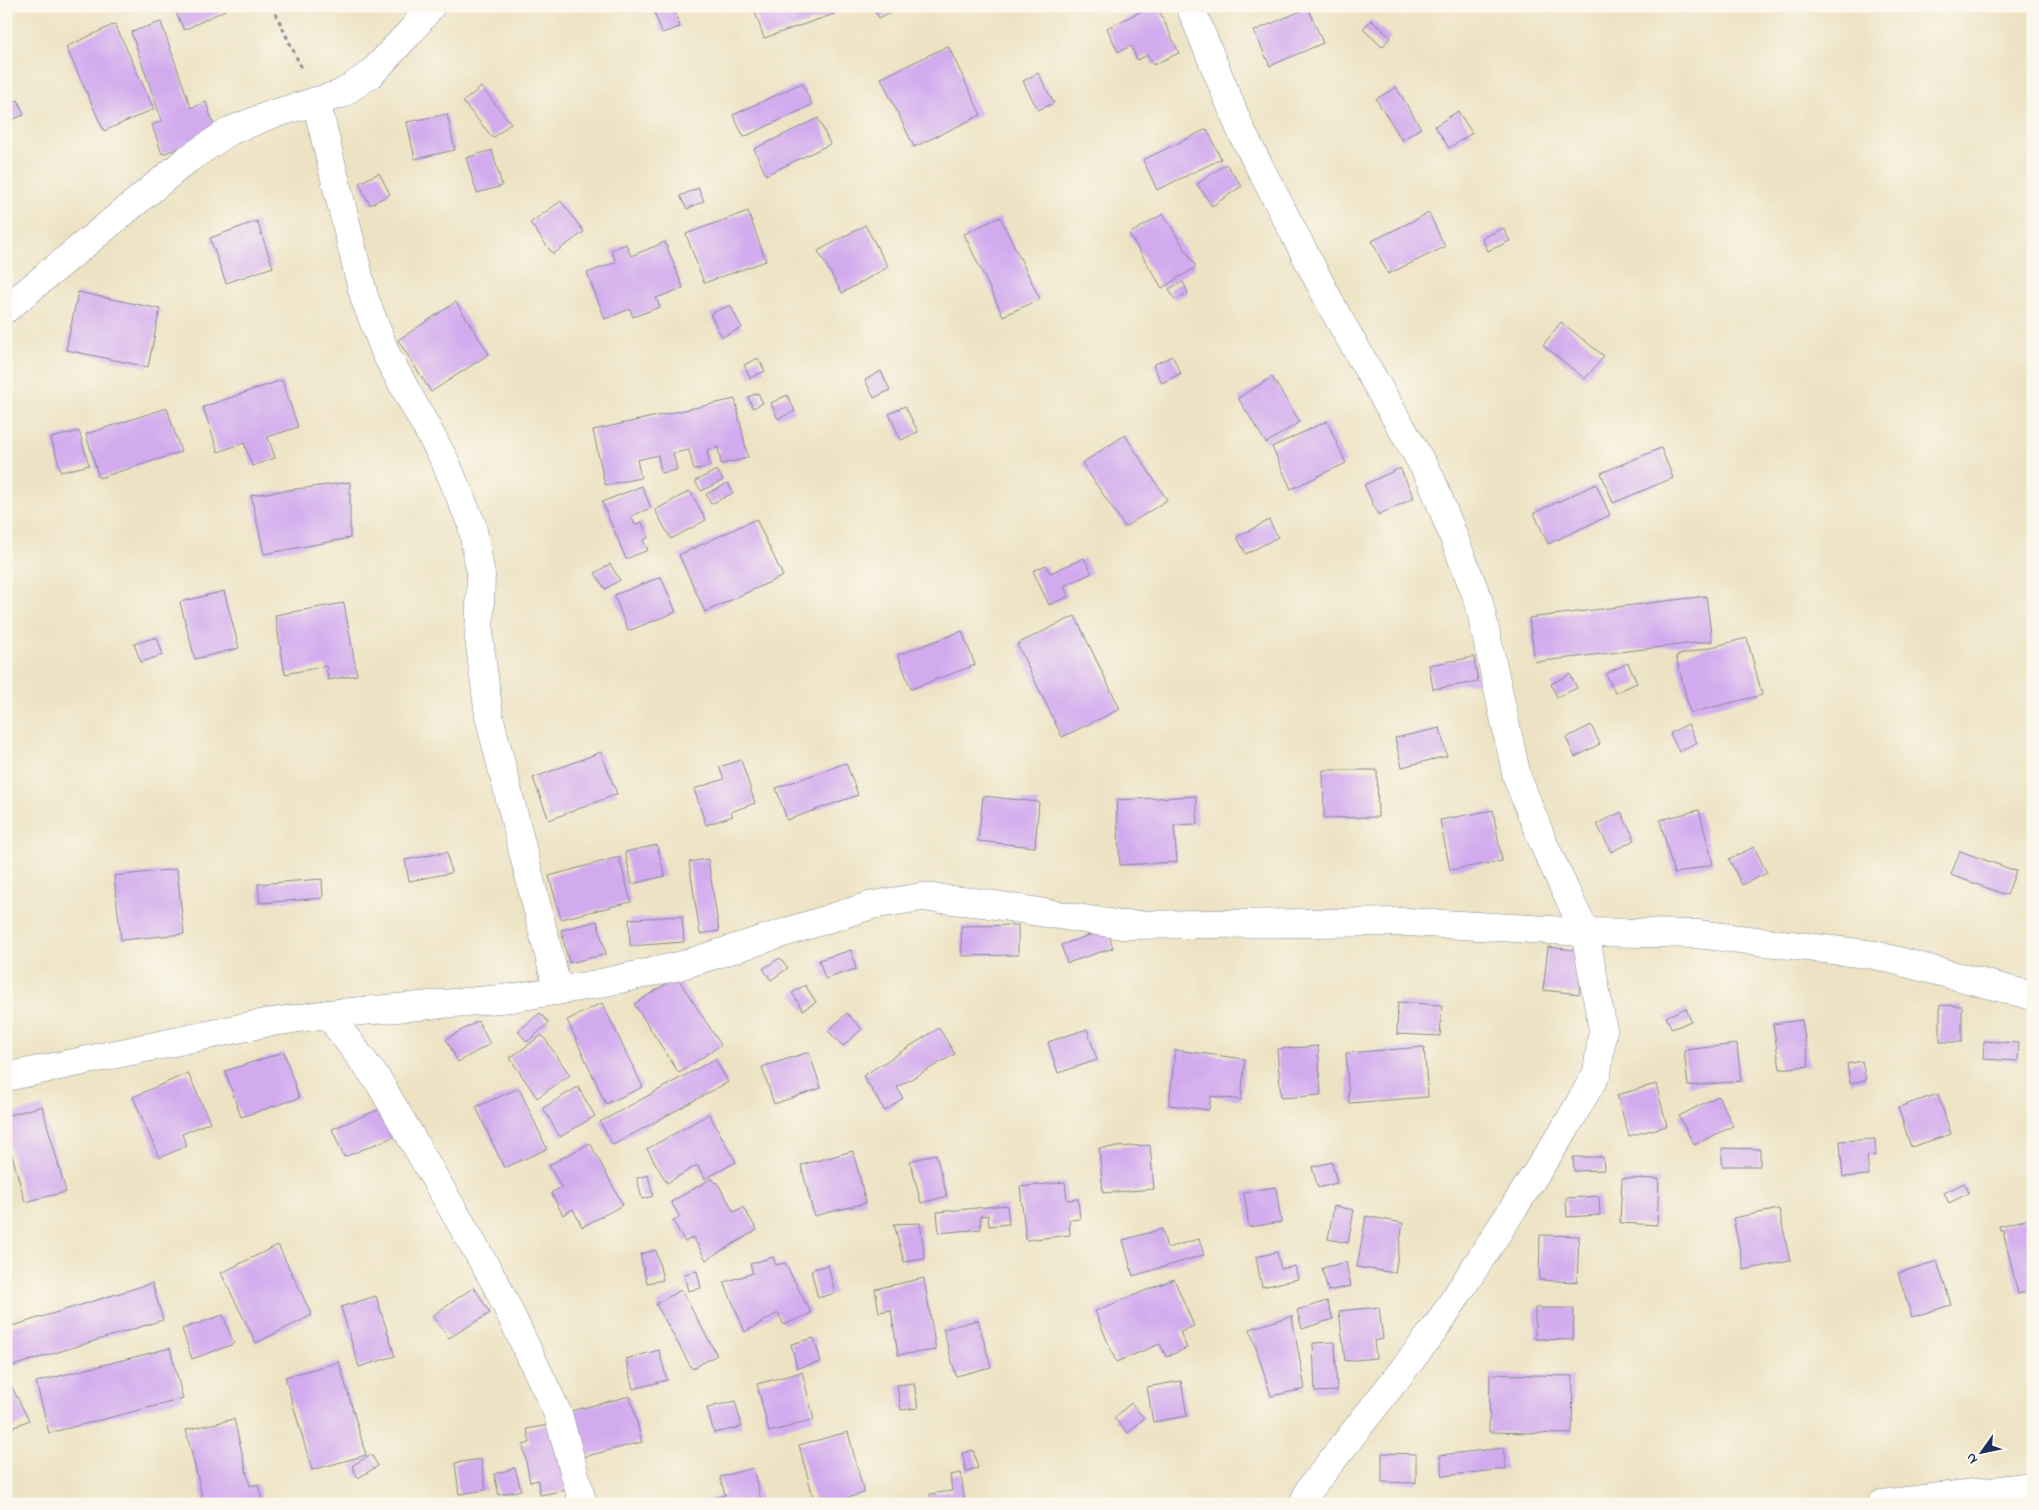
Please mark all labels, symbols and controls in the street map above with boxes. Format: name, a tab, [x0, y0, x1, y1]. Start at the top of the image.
north arrow	[1956, 1428, 2006, 1478]
text: N	[1961, 1449, 1984, 1468]

